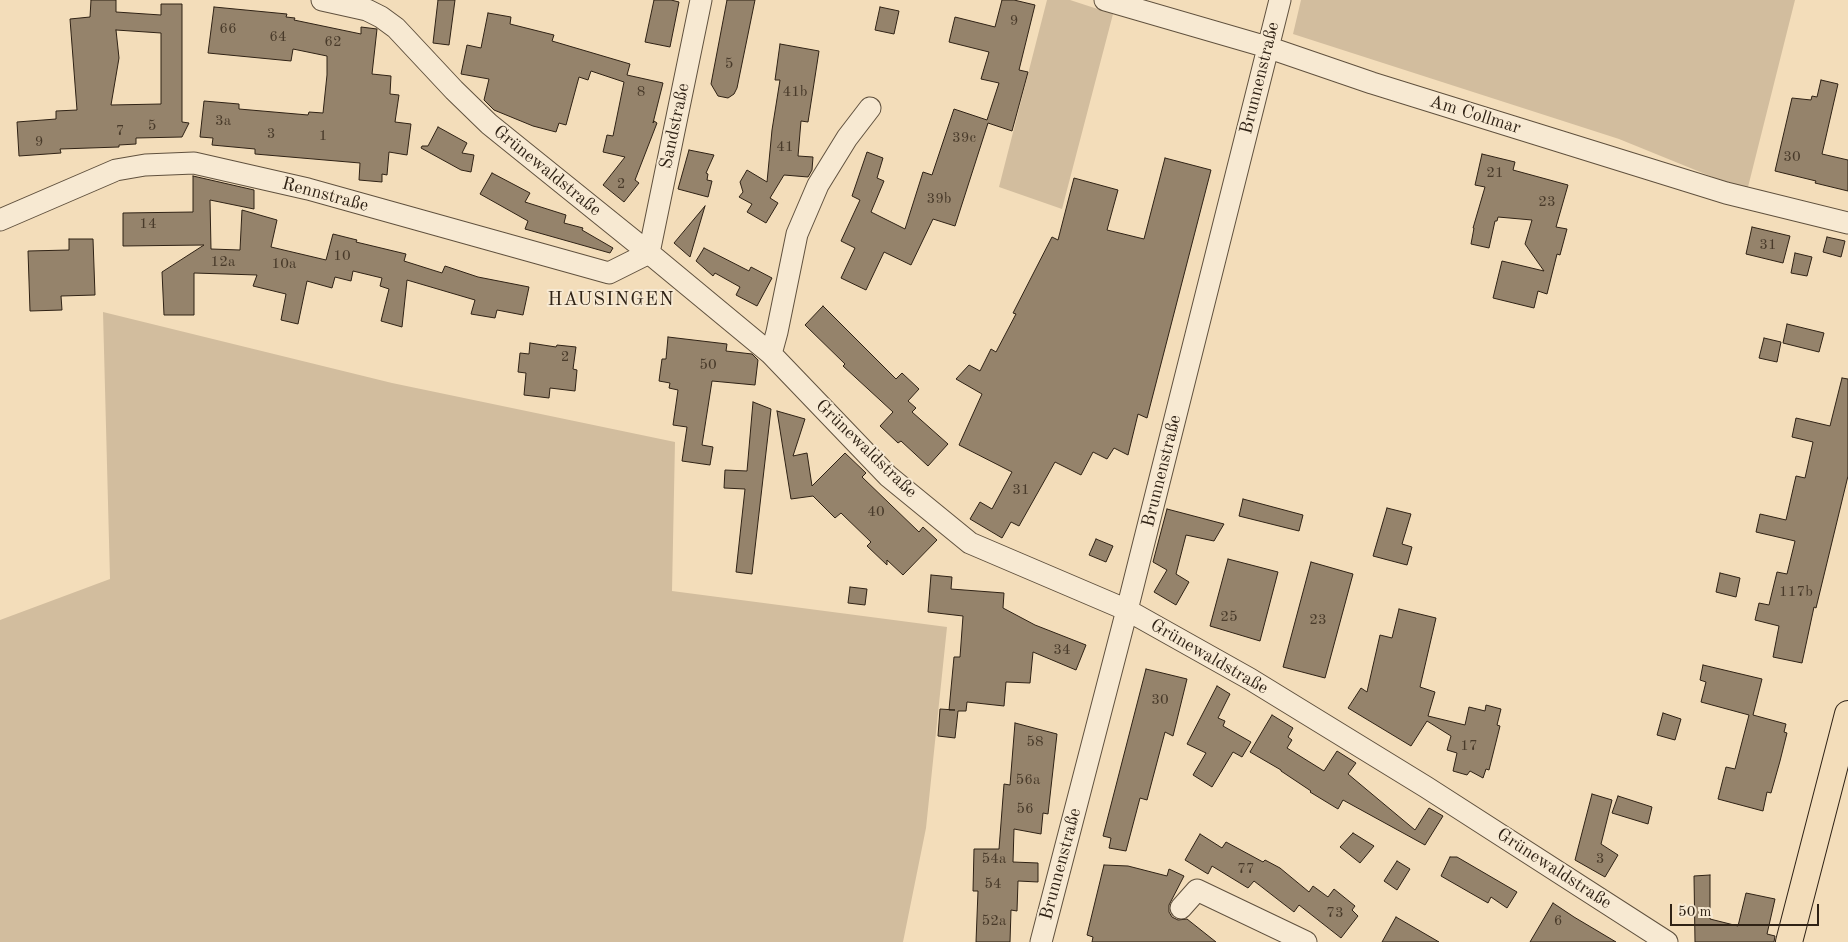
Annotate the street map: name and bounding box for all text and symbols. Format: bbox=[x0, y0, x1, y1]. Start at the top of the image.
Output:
house number: 9 bbox=[1010, 12, 1018, 30]
house number: 66 bbox=[219, 20, 237, 38]
street label: Brunnenstraße bbox=[1236, 20, 1284, 136]
house number: 64 bbox=[269, 28, 287, 46]
house number: 62 bbox=[324, 33, 342, 51]
house number: 5 bbox=[725, 55, 733, 73]
street label: Sandstraße bbox=[655, 81, 695, 171]
house number: 8 bbox=[637, 83, 645, 101]
house number: 41b bbox=[782, 83, 808, 101]
street label: Am Collmar bbox=[1427, 91, 1523, 139]
house number: 3a bbox=[215, 112, 231, 130]
house number: 5 bbox=[148, 117, 156, 135]
street label: Grünewaldstraße bbox=[489, 121, 605, 221]
house number: 7 bbox=[116, 122, 124, 140]
house number: 3 bbox=[267, 125, 275, 143]
house number: 1 bbox=[319, 127, 327, 145]
house number: 39c bbox=[952, 129, 976, 147]
house number: 9 bbox=[35, 133, 43, 151]
house number: 41 bbox=[776, 138, 794, 156]
house number: 30 bbox=[1783, 148, 1801, 166]
house number: 21 bbox=[1486, 164, 1504, 182]
street label: Rennstraße bbox=[279, 173, 371, 217]
house number: 2 bbox=[617, 175, 625, 193]
house number: 39b bbox=[926, 190, 952, 208]
house number: 23 bbox=[1538, 193, 1556, 211]
house number: 14 bbox=[139, 215, 157, 233]
house number: 31 bbox=[1759, 236, 1777, 254]
house number: 10 bbox=[333, 247, 351, 265]
house number: 12a bbox=[211, 253, 235, 271]
house number: 10a bbox=[272, 255, 296, 273]
district label: HAUSINGEN bbox=[546, 289, 676, 311]
house number: 2 bbox=[561, 348, 569, 366]
house number: 50 bbox=[699, 356, 717, 374]
street label: Grünewaldstraße bbox=[811, 395, 921, 503]
street label: Brunnenstraße bbox=[1138, 413, 1186, 529]
house number: 31 bbox=[1012, 481, 1030, 499]
house number: 40 bbox=[867, 503, 885, 521]
house number: 117b bbox=[1779, 583, 1813, 601]
house number: 25 bbox=[1220, 608, 1238, 626]
house number: 23 bbox=[1309, 611, 1327, 629]
street label: Grünewaldstraße bbox=[1146, 614, 1272, 700]
house number: 34 bbox=[1053, 641, 1071, 659]
house number: 30 bbox=[1151, 691, 1169, 709]
house number: 58 bbox=[1026, 733, 1044, 751]
house number: 17 bbox=[1460, 737, 1478, 755]
house number: 56a bbox=[1016, 771, 1040, 789]
house number: 56 bbox=[1016, 800, 1034, 818]
street label: Brunnenstraße bbox=[1036, 806, 1086, 922]
street label: Grünewaldstraße bbox=[1493, 824, 1615, 914]
house number: 54a bbox=[982, 850, 1006, 868]
house number: 3 bbox=[1596, 850, 1604, 868]
house number: 77 bbox=[1237, 860, 1255, 878]
house number: 54 bbox=[984, 875, 1002, 893]
scale bar bbox=[1673, 894, 1822, 926]
house number: 73 bbox=[1326, 904, 1344, 922]
text: 50 m bbox=[1678, 905, 1712, 920]
house number: 52a bbox=[982, 912, 1006, 930]
house number: 6 bbox=[1554, 912, 1562, 930]

